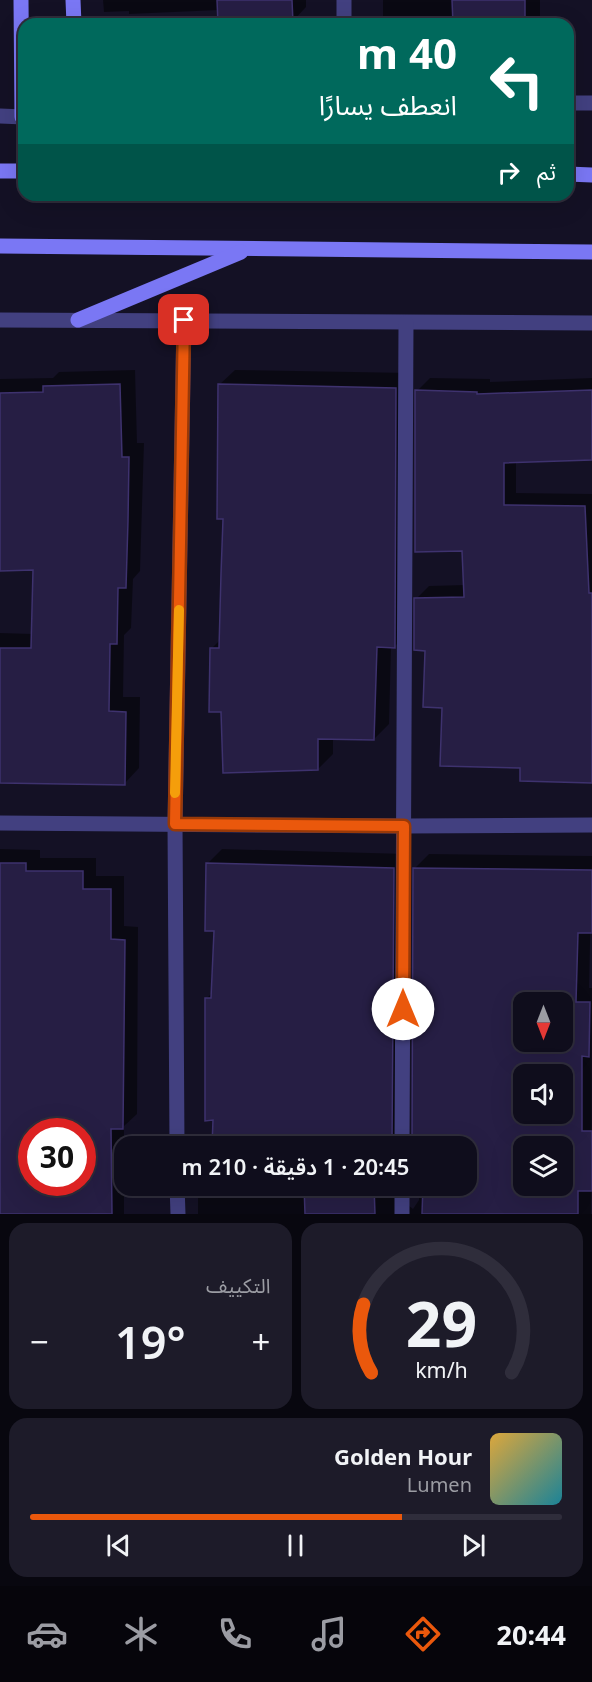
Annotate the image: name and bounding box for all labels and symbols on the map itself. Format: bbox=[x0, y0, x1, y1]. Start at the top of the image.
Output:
pin bbox=[158, 294, 209, 345]
position arrow bbox=[371, 977, 435, 1041]
north arrow bbox=[513, 992, 573, 1052]
speed limit sign: 30 bbox=[18, 1118, 96, 1196]

